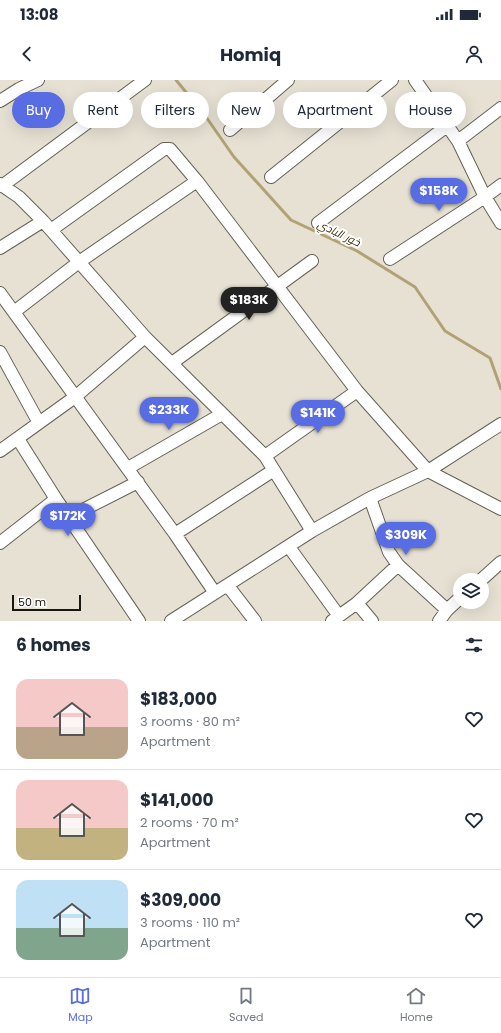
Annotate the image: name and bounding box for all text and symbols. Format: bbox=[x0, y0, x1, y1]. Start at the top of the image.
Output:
text: 13:08 bbox=[20, 4, 58, 25]
text: Homiq bbox=[220, 42, 281, 67]
icon: back bbox=[16, 43, 38, 65]
icon: person bbox=[463, 43, 485, 65]
chip: Buy bbox=[12, 92, 65, 128]
chip: Rent bbox=[73, 92, 133, 128]
chip: Filters bbox=[141, 92, 209, 128]
chip: New bbox=[217, 92, 275, 128]
chip: Apartment bbox=[283, 92, 387, 128]
chip: House bbox=[395, 92, 466, 128]
pin: $158K bbox=[411, 178, 467, 212]
text: $158K bbox=[419, 181, 459, 200]
water label: خور البادي bbox=[314, 216, 364, 252]
pin: $183K bbox=[221, 287, 277, 321]
text: $183K bbox=[230, 290, 268, 309]
pin: $233K bbox=[141, 397, 197, 431]
text: $233K bbox=[149, 400, 189, 419]
pin: $141K bbox=[290, 400, 346, 434]
text: $141K bbox=[300, 403, 336, 422]
pin: $172K bbox=[40, 503, 96, 537]
text: $172K bbox=[50, 506, 86, 525]
pin: $309K bbox=[378, 522, 434, 556]
text: $309K bbox=[385, 525, 427, 544]
map controls bbox=[453, 573, 489, 609]
button: layers bbox=[453, 573, 489, 609]
scale bar bbox=[12, 593, 81, 612]
text: 50 m bbox=[18, 594, 46, 610]
text: 6 homes bbox=[16, 633, 91, 657]
icon: filters bbox=[463, 634, 485, 656]
text: $183,000 bbox=[140, 687, 217, 711]
icon: home bbox=[48, 695, 96, 743]
icon: heart bbox=[463, 708, 485, 730]
text: 3 rooms · 80 m² bbox=[140, 712, 240, 731]
text: Apartment bbox=[140, 732, 210, 751]
text: $141,000 bbox=[140, 788, 214, 812]
icon: home bbox=[48, 796, 96, 844]
icon: heart bbox=[463, 809, 485, 831]
text: 2 rooms · 70 m² bbox=[140, 813, 239, 832]
text: Apartment bbox=[140, 833, 210, 852]
text: $309,000 bbox=[140, 888, 221, 912]
icon: home bbox=[48, 896, 96, 944]
icon: heart bbox=[463, 909, 485, 931]
text: 3 rooms · 110 m² bbox=[140, 913, 240, 932]
text: Apartment bbox=[140, 933, 210, 952]
tab: Map bbox=[68, 985, 93, 1026]
tab: Saved bbox=[229, 985, 263, 1026]
tab: Home bbox=[400, 985, 433, 1026]

